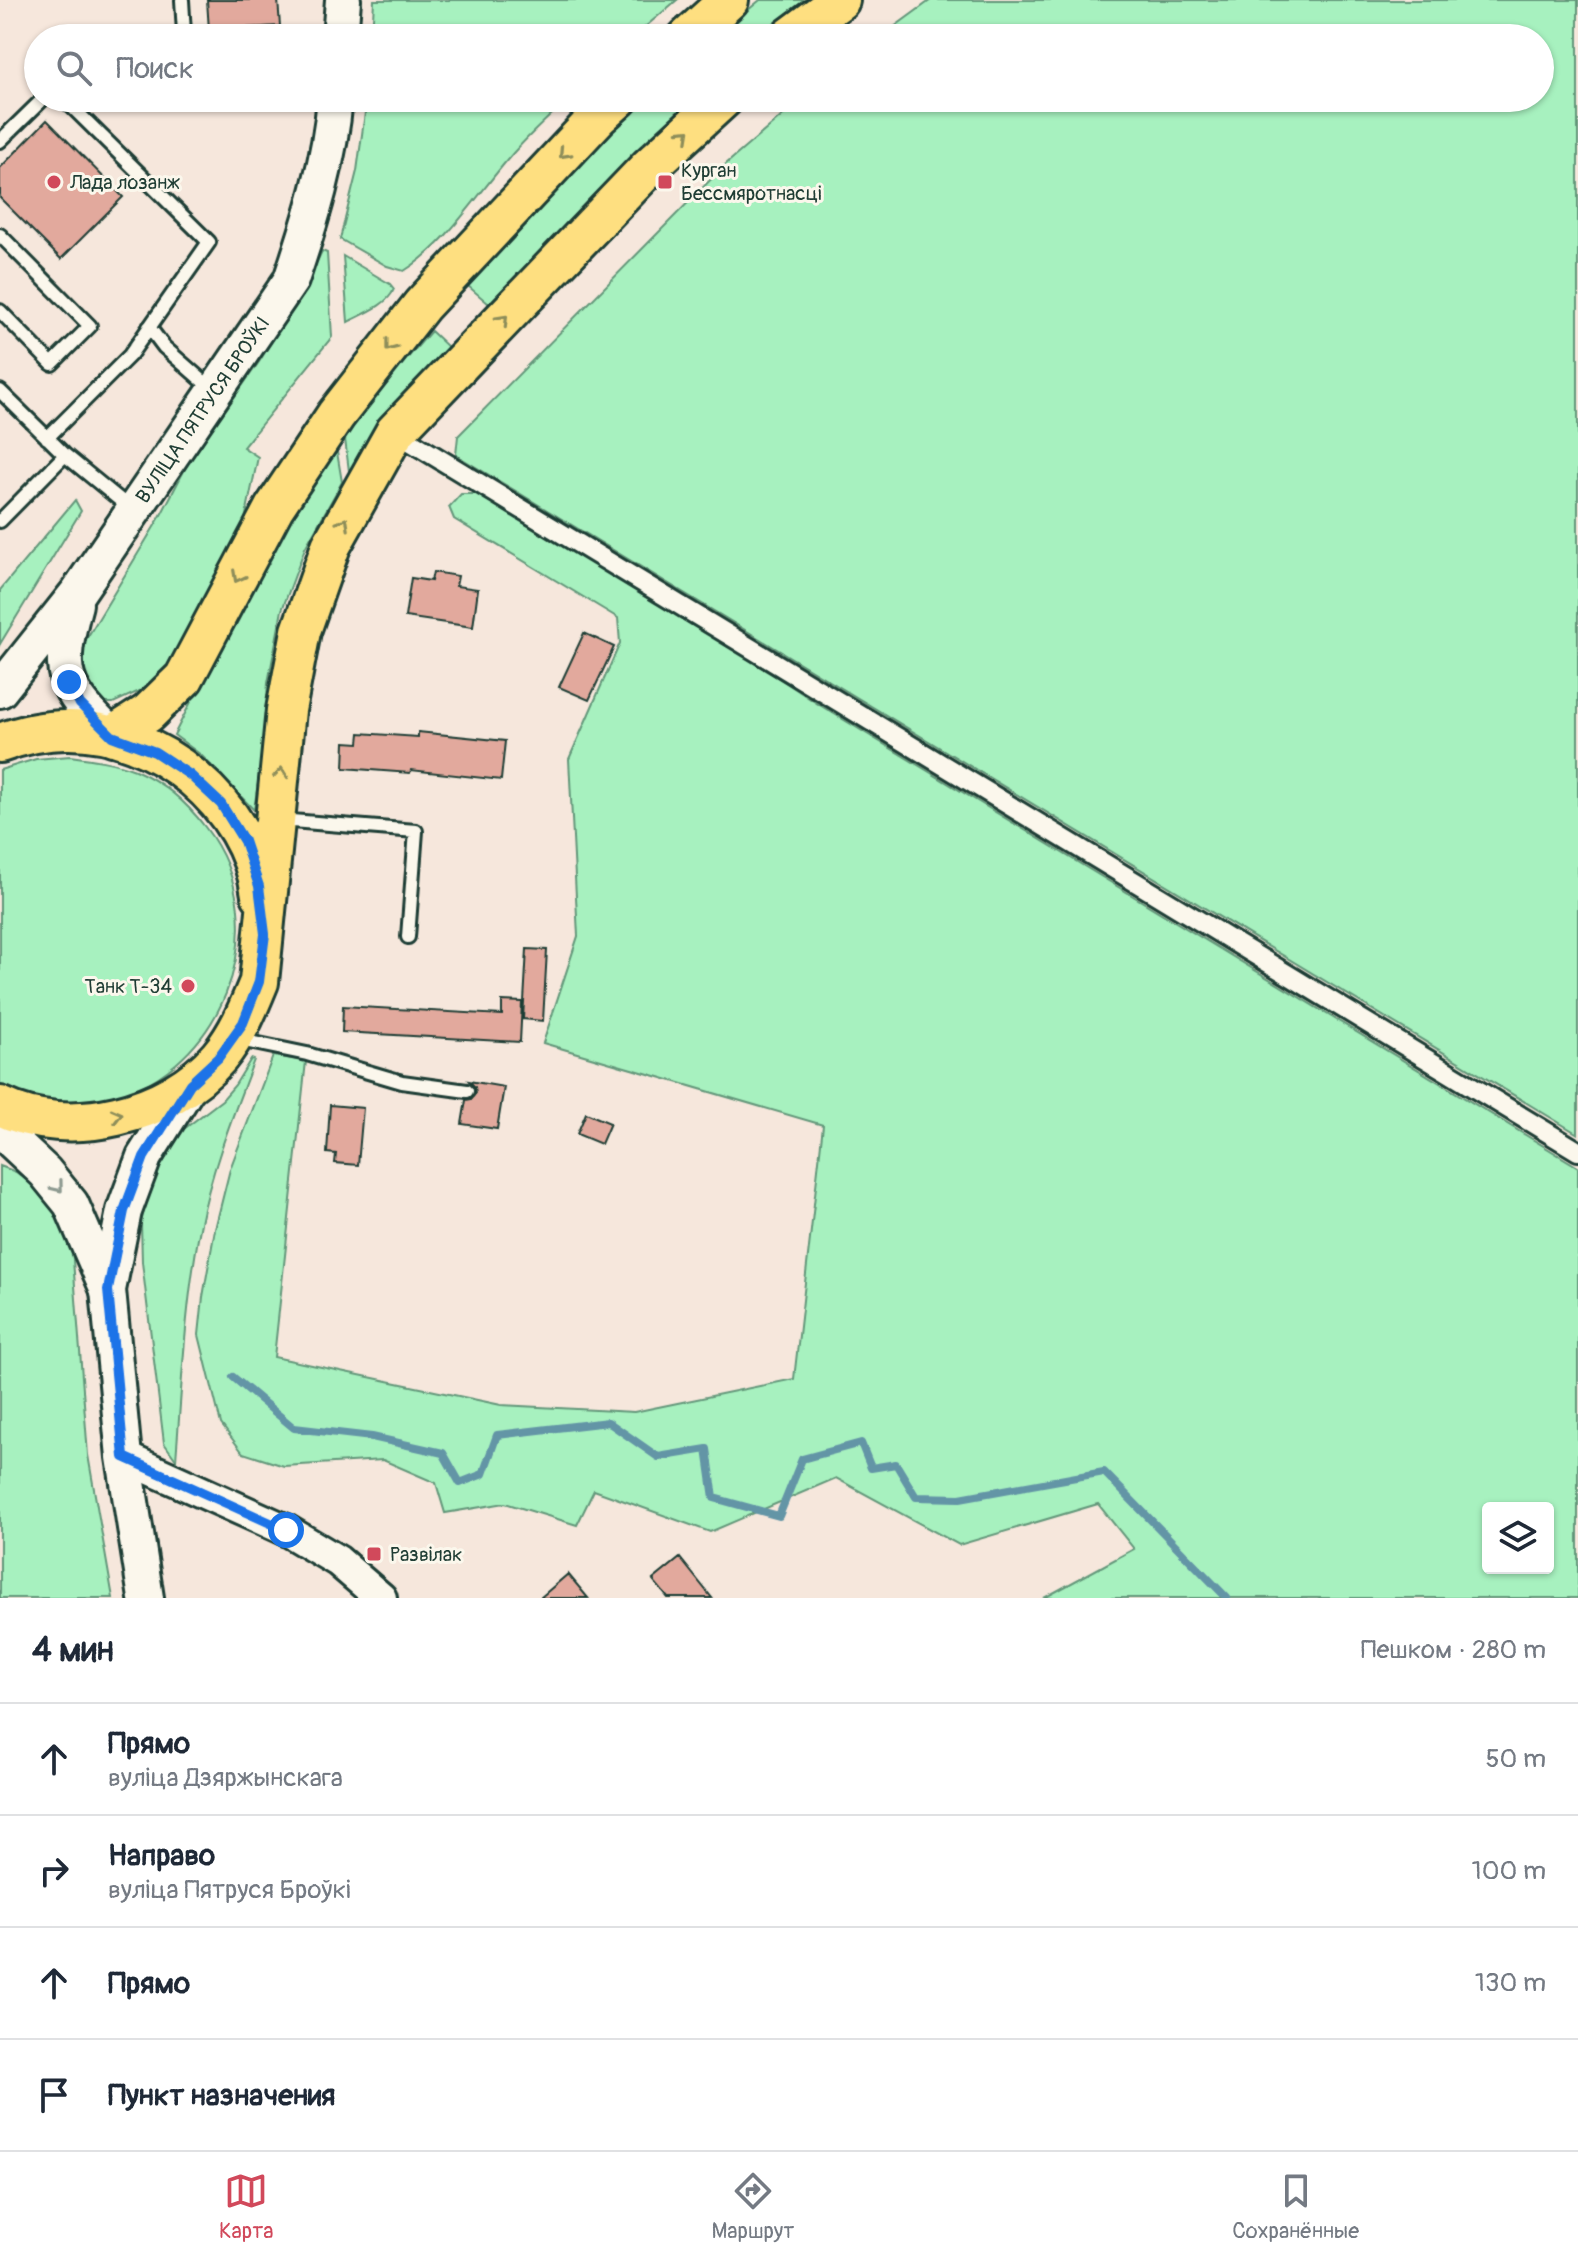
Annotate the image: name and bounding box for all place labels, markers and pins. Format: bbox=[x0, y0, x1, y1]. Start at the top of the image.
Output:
place label: Курган Бессмяротнасці bbox=[681, 158, 822, 206]
place label: Лада лозанж bbox=[69, 170, 180, 195]
marker: Лада лозанж bbox=[45, 173, 63, 191]
marker: Курган Бессмяротнасці bbox=[656, 173, 674, 191]
place label: Танк Т-34 bbox=[85, 974, 172, 999]
marker: Танк Т-34 bbox=[179, 977, 197, 995]
place label: Развілак bbox=[390, 1542, 462, 1567]
marker: Развілак bbox=[365, 1545, 383, 1563]

